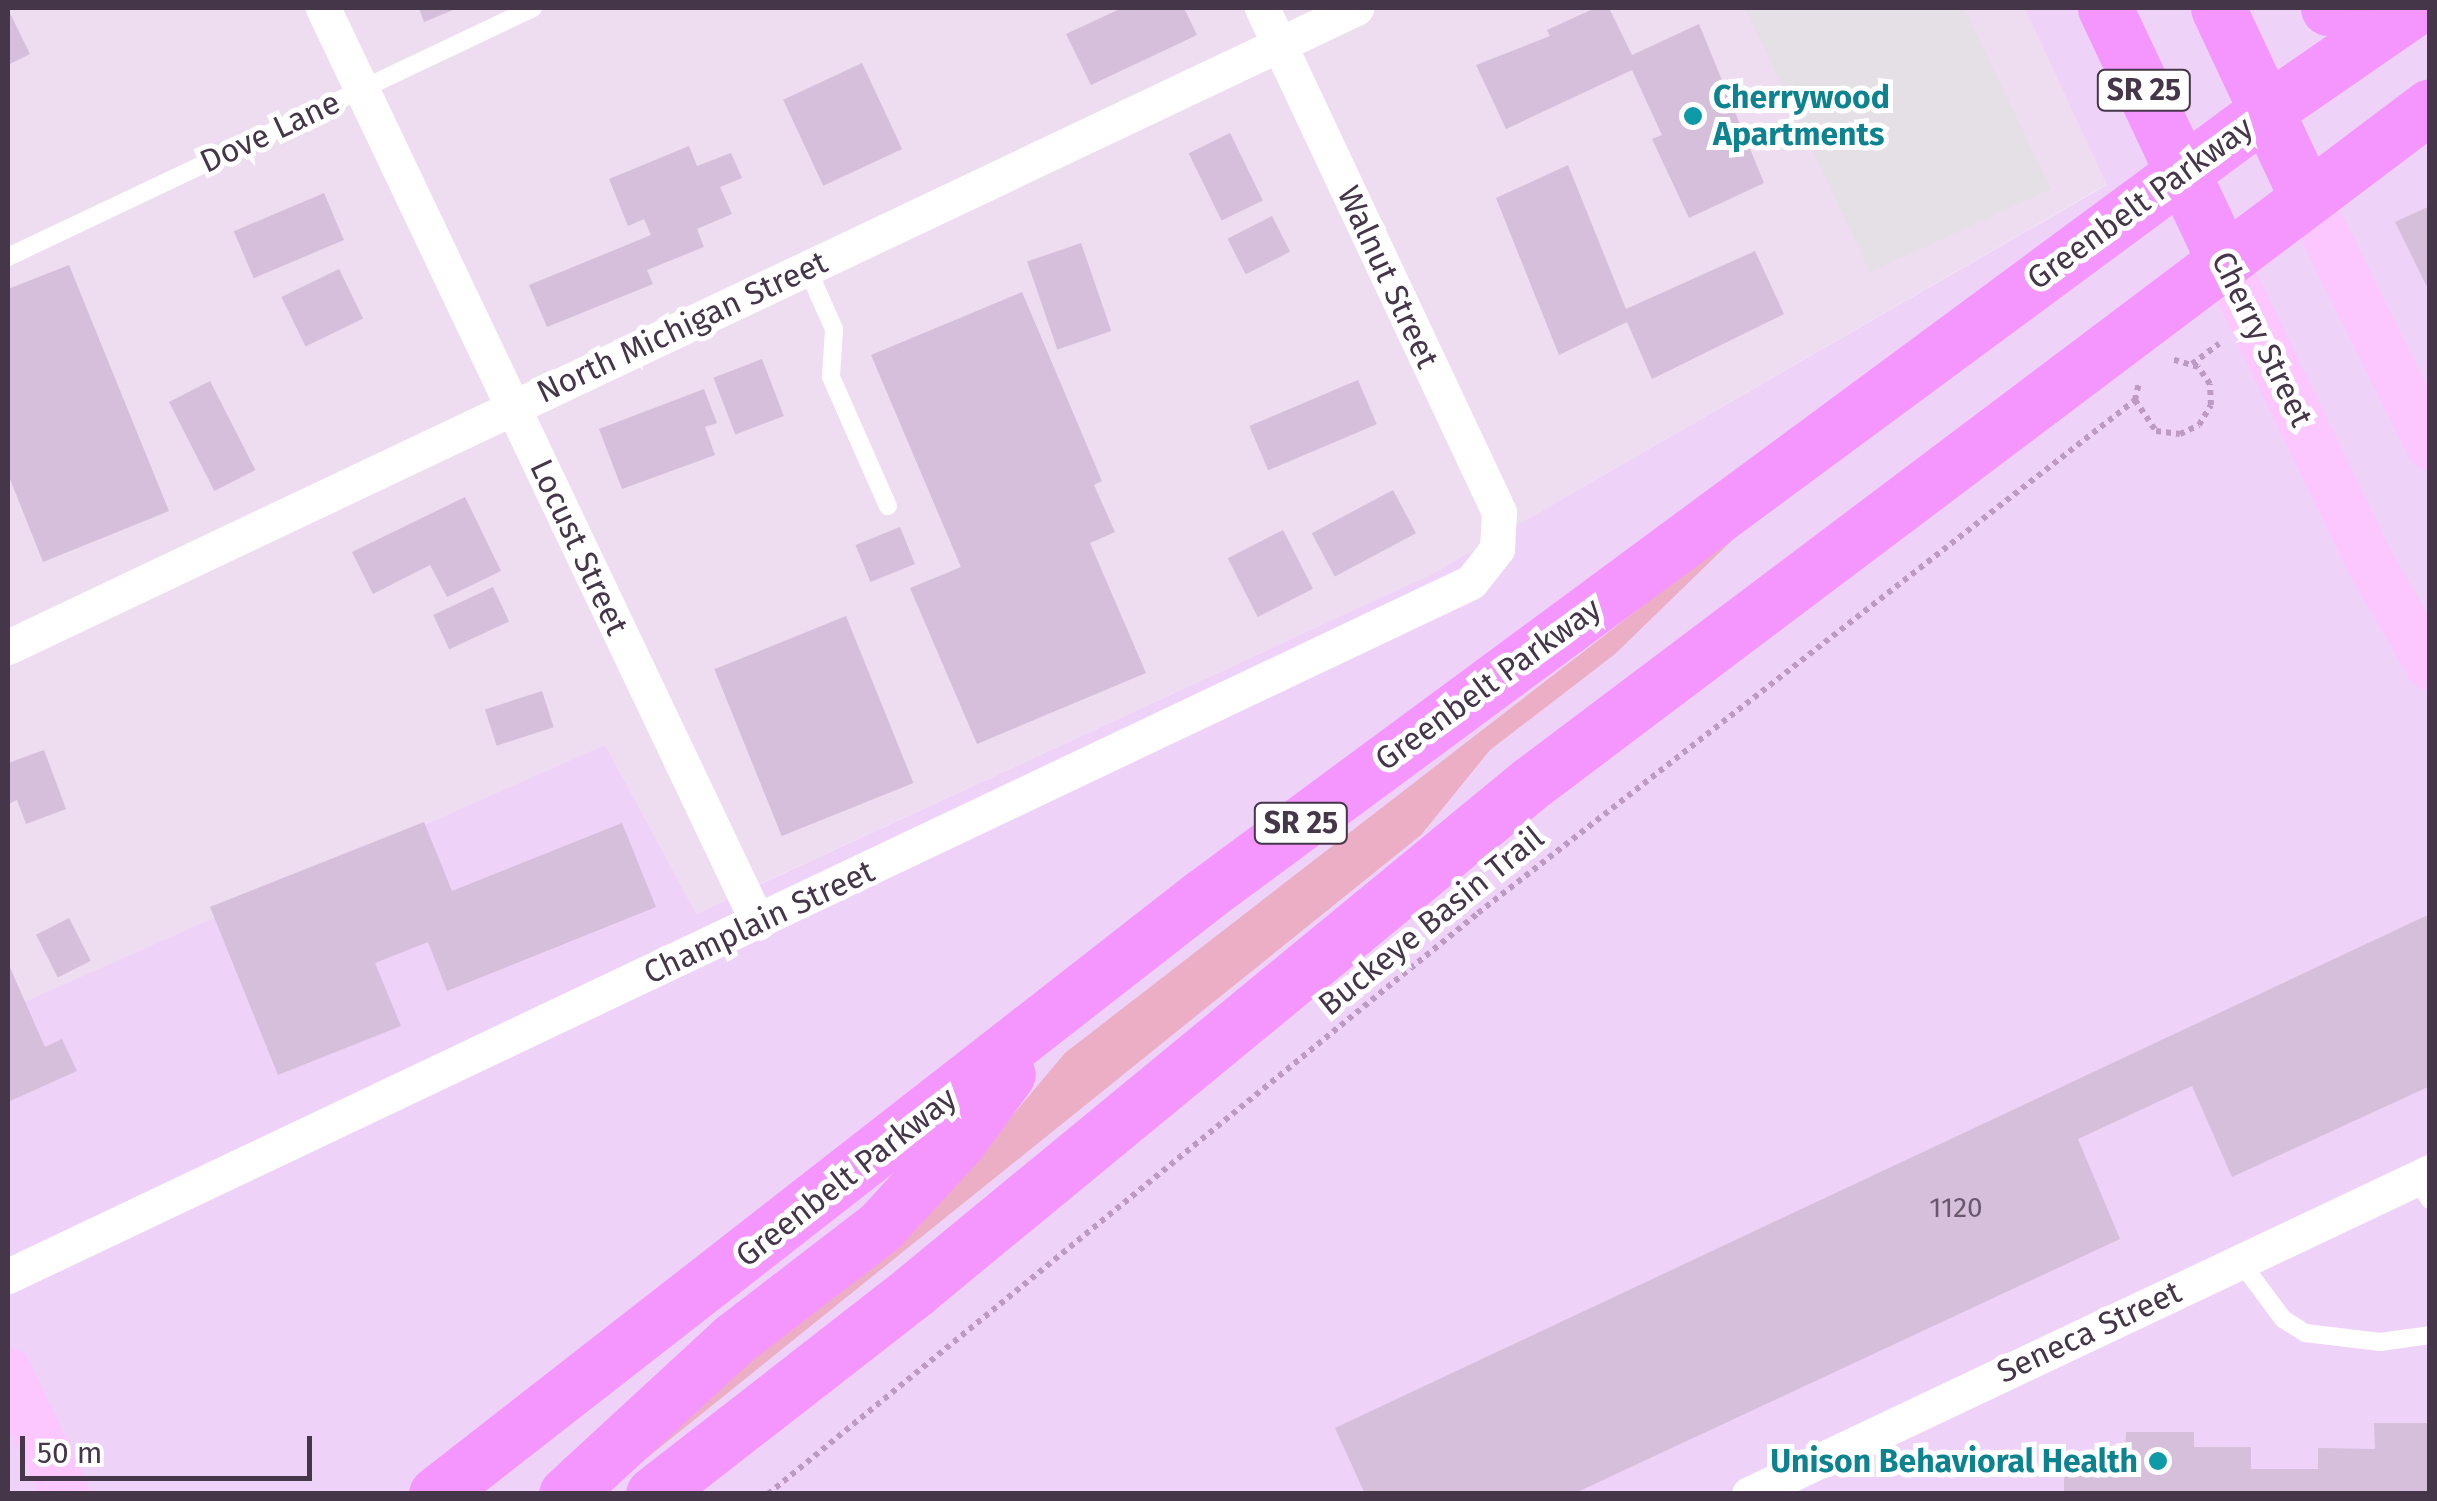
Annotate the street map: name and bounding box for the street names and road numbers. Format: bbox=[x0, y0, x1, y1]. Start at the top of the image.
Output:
road number: SR 25 bbox=[2096, 65, 2192, 115]
street label: Dove Lane bbox=[194, 83, 346, 181]
street label: Greenbelt Parkway bbox=[2020, 108, 2260, 298]
street label: Walnut Street bbox=[1329, 180, 1447, 374]
street label: North Michigan Street bbox=[531, 243, 833, 411]
street label: Cherry Street bbox=[2203, 245, 2321, 433]
street label: Locust Street bbox=[522, 453, 636, 641]
street label: Greenbelt Parkway bbox=[1368, 589, 1608, 779]
road number: SR 25 bbox=[1254, 798, 1348, 848]
street label: Buckeye Basin Trail bbox=[1311, 818, 1551, 1024]
street label: Champlain Street bbox=[638, 852, 880, 992]
street label: Greenbelt Parkway bbox=[728, 1079, 964, 1275]
street label: Seneca Street bbox=[1991, 1273, 2187, 1391]

